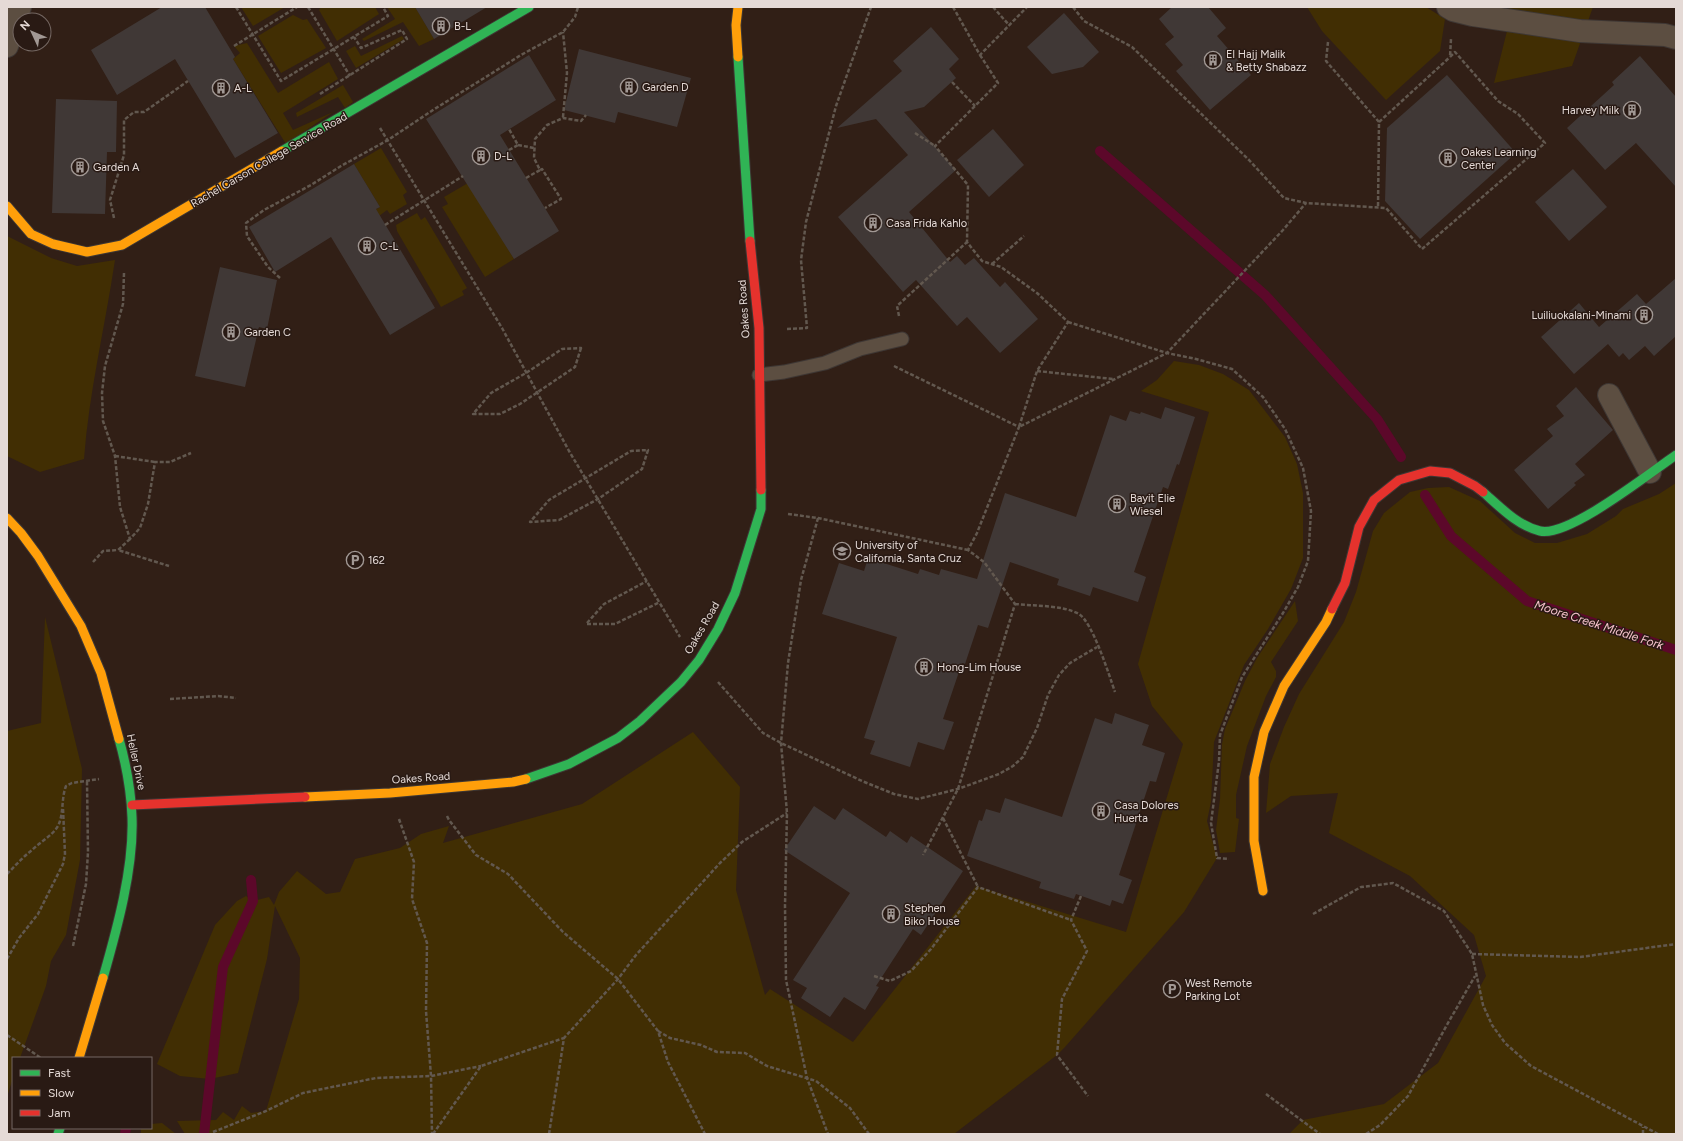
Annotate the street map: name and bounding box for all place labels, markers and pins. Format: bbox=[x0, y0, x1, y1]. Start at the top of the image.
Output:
building icon: B-L bbox=[431, 16, 451, 36]
place label: B-L bbox=[454, 20, 471, 33]
place label: El Hajj Malik & Betty Shabazz bbox=[1226, 48, 1307, 74]
building icon: El Hajj Malik & Betty Shabazz bbox=[1203, 50, 1223, 70]
building icon: Garden D bbox=[619, 77, 639, 97]
building icon: A-L bbox=[211, 78, 231, 98]
place label: Garden D bbox=[642, 81, 689, 94]
place label: A-L bbox=[234, 82, 252, 95]
building icon: Harvey Milk bbox=[1622, 100, 1642, 120]
place label: Harvey Milk bbox=[1562, 104, 1620, 117]
building icon: D-L bbox=[471, 146, 491, 166]
place label: Oakes Learning Center bbox=[1461, 146, 1537, 172]
building icon: Oakes Learning Center bbox=[1438, 148, 1458, 168]
place label: D-L bbox=[494, 150, 512, 163]
building icon: Garden A bbox=[70, 157, 90, 177]
place label: Garden A bbox=[93, 161, 140, 174]
building icon: Casa Frida Kahlo bbox=[863, 213, 883, 233]
place label: Casa Frida Kahlo bbox=[886, 217, 967, 230]
building icon: C-L bbox=[357, 236, 377, 256]
place label: C-L bbox=[380, 240, 399, 253]
building icon: Luiliuokalani-Minami bbox=[1634, 305, 1654, 325]
place label: Luiliuokalani-Minami bbox=[1531, 309, 1631, 322]
building icon: Garden C bbox=[221, 322, 241, 342]
place label: Garden C bbox=[244, 326, 291, 339]
place label: Bayit Elie Wiesel bbox=[1130, 492, 1175, 518]
building icon: Bayit Elie Wiesel bbox=[1107, 494, 1127, 514]
place label: University of California, Santa Cruz bbox=[855, 539, 961, 565]
school or university icon: University of California, Santa Cruz bbox=[832, 541, 852, 561]
parking icon: 162 bbox=[345, 550, 365, 570]
place label: 162 bbox=[368, 554, 385, 567]
building icon: Hong-Lim House bbox=[914, 657, 934, 677]
place label: Hong-Lim House bbox=[937, 661, 1021, 674]
place label: Casa Dolores Huerta bbox=[1114, 799, 1179, 825]
building icon: Casa Dolores Huerta bbox=[1091, 801, 1111, 821]
place label: Stephen Biko House bbox=[904, 902, 960, 928]
building icon: Stephen Biko House bbox=[881, 904, 901, 924]
place label: West Remote Parking Lot bbox=[1185, 977, 1252, 1003]
parking icon: West Remote Parking Lot bbox=[1162, 979, 1182, 999]

